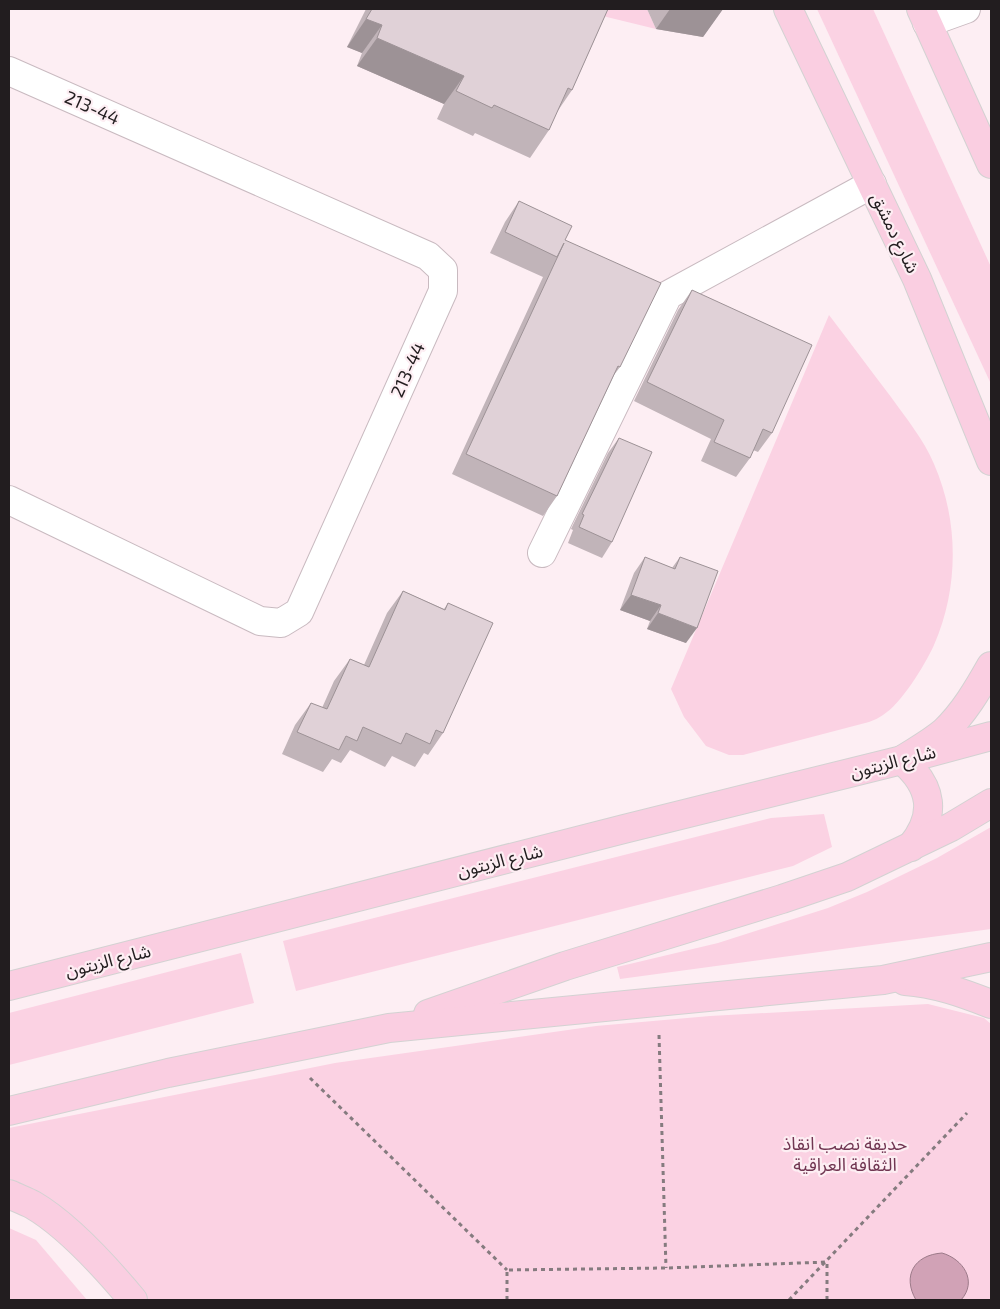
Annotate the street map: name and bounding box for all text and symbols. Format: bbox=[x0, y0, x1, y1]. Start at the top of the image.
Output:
street label: 213-44 bbox=[62, 85, 123, 129]
street label: شارع دمشق bbox=[863, 189, 925, 278]
street label: 213-44 bbox=[385, 339, 429, 400]
street label: شارع الزيتون bbox=[848, 740, 939, 786]
street label: شارع الزيتون bbox=[455, 839, 546, 885]
street label: شارع الزيتون bbox=[63, 939, 154, 985]
park label: حديقة نصب انقاذ الثقافة العراقية bbox=[783, 1132, 907, 1176]

